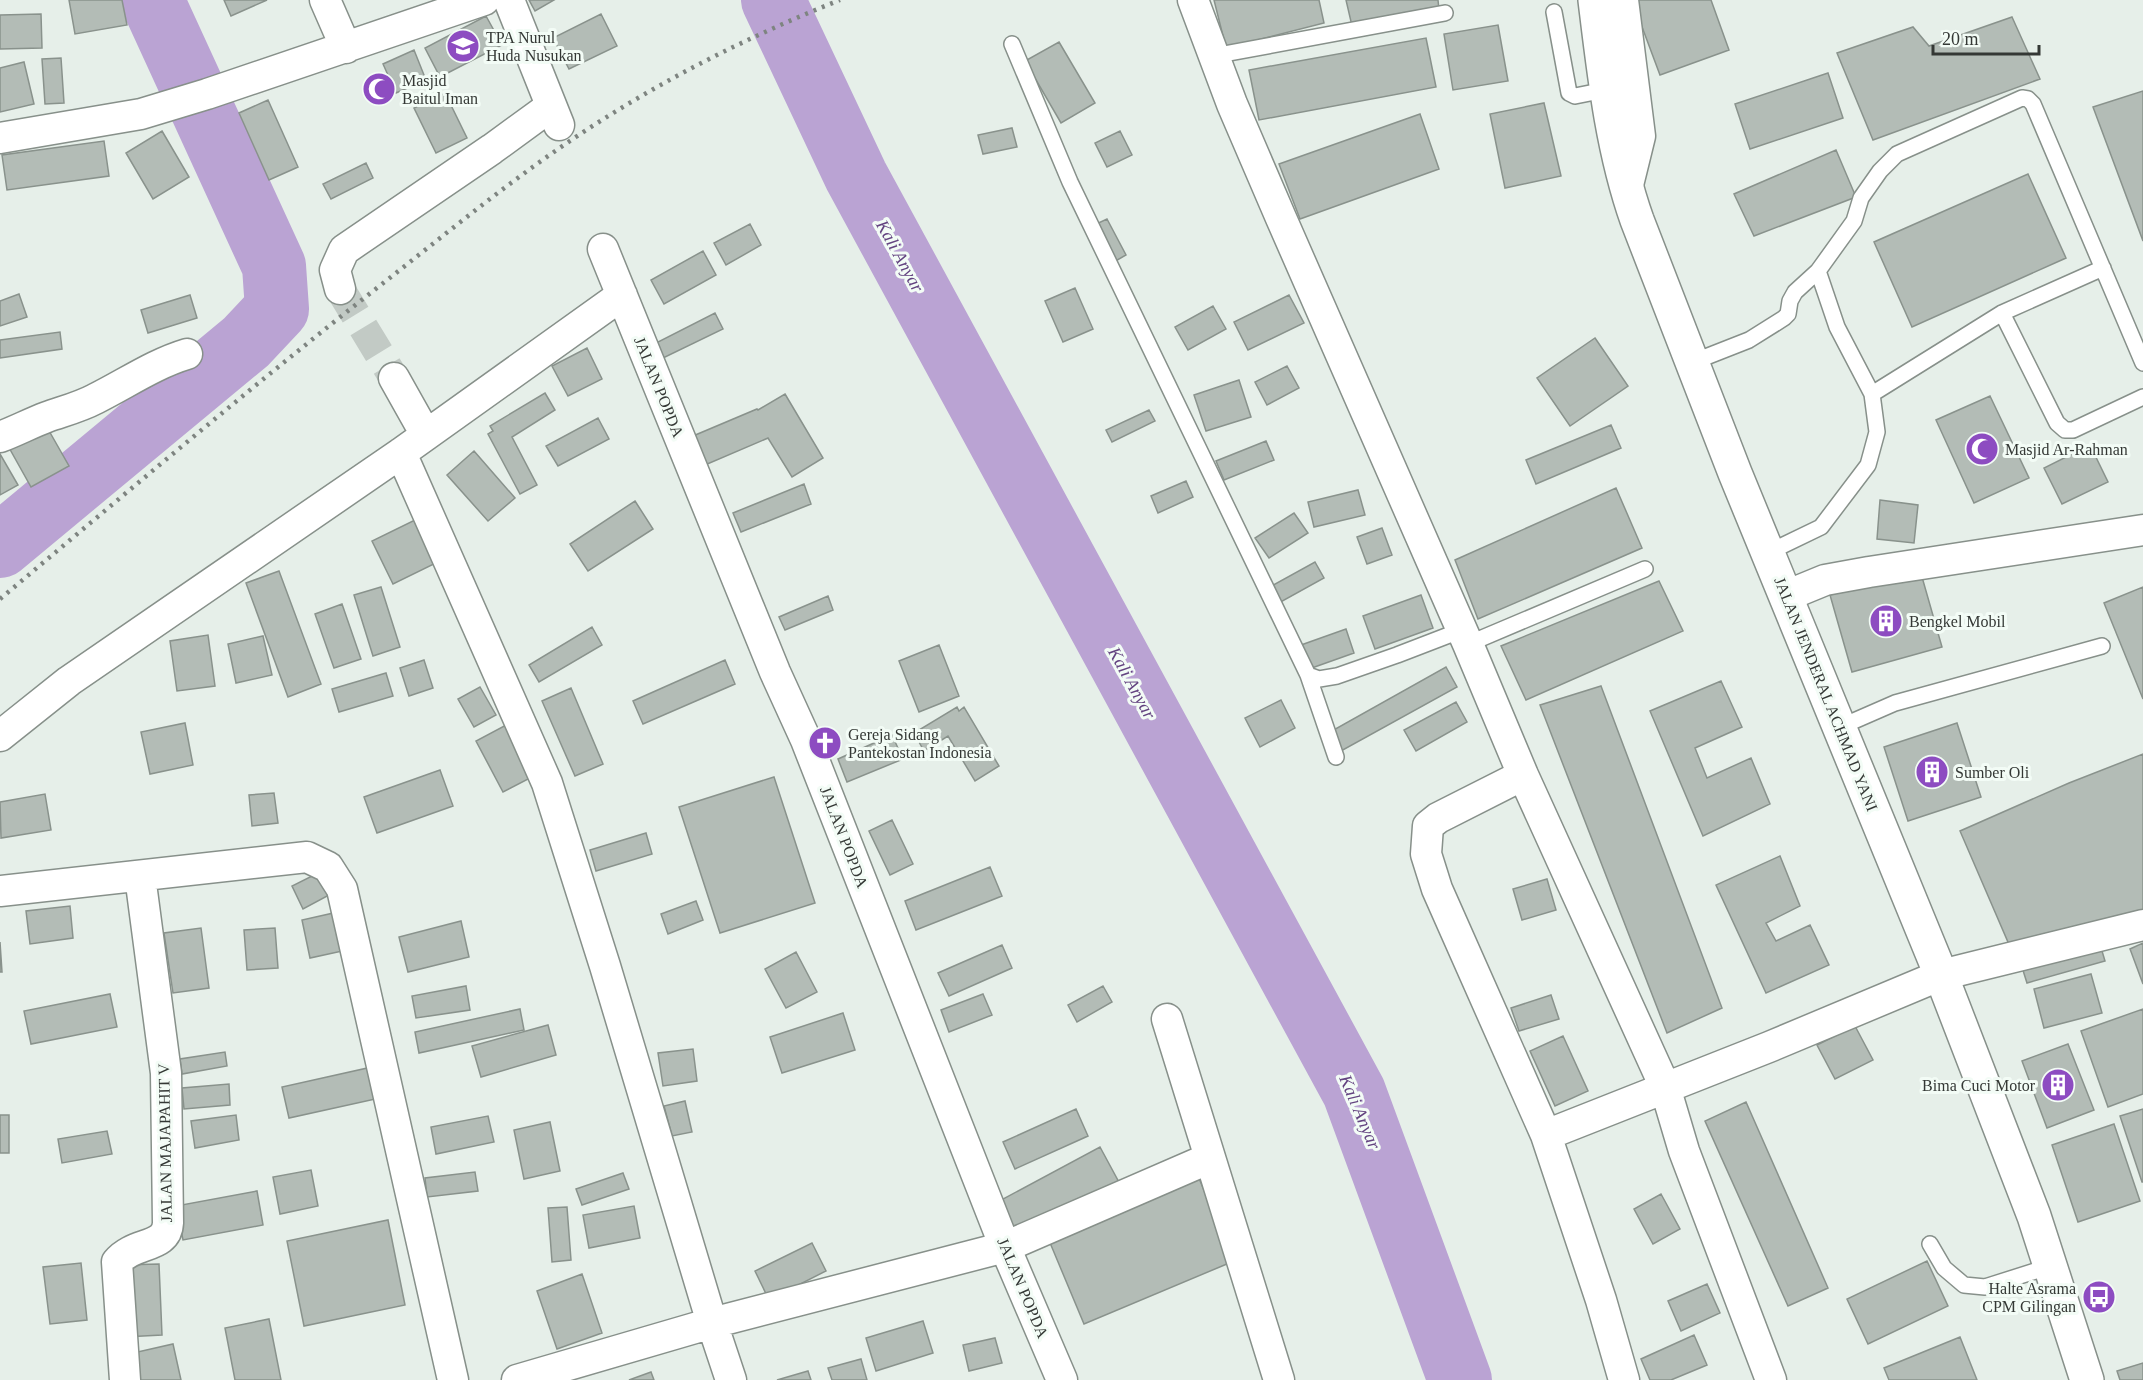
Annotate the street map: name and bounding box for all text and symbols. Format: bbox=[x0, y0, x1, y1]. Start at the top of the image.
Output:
scale bar bbox=[1933, 18, 2040, 56]
school or university icon: TPA Nurul Huda Nusukan bbox=[445, 28, 481, 64]
place label: TPA Nurul Huda Nusukan bbox=[486, 29, 582, 64]
text: 20 m bbox=[1942, 29, 1979, 49]
mosque icon: Masjid Baitul Iman bbox=[361, 71, 397, 107]
place label: Masjid Baitul Iman bbox=[402, 72, 478, 107]
water label: Kali Anyar bbox=[872, 216, 928, 296]
street label: JALAN POPDA bbox=[631, 334, 687, 440]
mosque icon: Masjid Ar-Rahman bbox=[1964, 431, 2000, 467]
place label: Masjid Ar-Rahman bbox=[2005, 441, 2128, 459]
street label: JALAN JENDERAL ACHMAD YANI bbox=[1771, 575, 1881, 813]
building icon: Bengkel Mobil bbox=[1868, 603, 1904, 639]
place label: Bengkel Mobil bbox=[1909, 613, 2006, 631]
water label: Kali Anyar bbox=[1104, 643, 1160, 723]
church icon: Gereja Sidang Pantekostan Indonesia bbox=[807, 725, 843, 761]
place label: Gereja Sidang Pantekostan Indonesia bbox=[848, 726, 992, 761]
building icon: Sumber Oli bbox=[1914, 754, 1950, 790]
place label: Sumber Oli bbox=[1955, 764, 2030, 781]
street label: JALAN POPDA bbox=[817, 784, 871, 890]
street label: JALAN MAJAPAHIT V bbox=[155, 1063, 175, 1223]
building icon: Bima Cuci Motor bbox=[2040, 1067, 2076, 1103]
water label: Kali Anyar bbox=[1335, 1071, 1385, 1153]
place label: Bima Cuci Motor bbox=[1922, 1077, 2036, 1094]
street label: JALAN POPDA bbox=[994, 1235, 1052, 1341]
bus stop icon: Halte Asrama CPM Gilingan bbox=[2081, 1279, 2117, 1315]
place label: Halte Asrama CPM Gilingan bbox=[1982, 1280, 2076, 1316]

